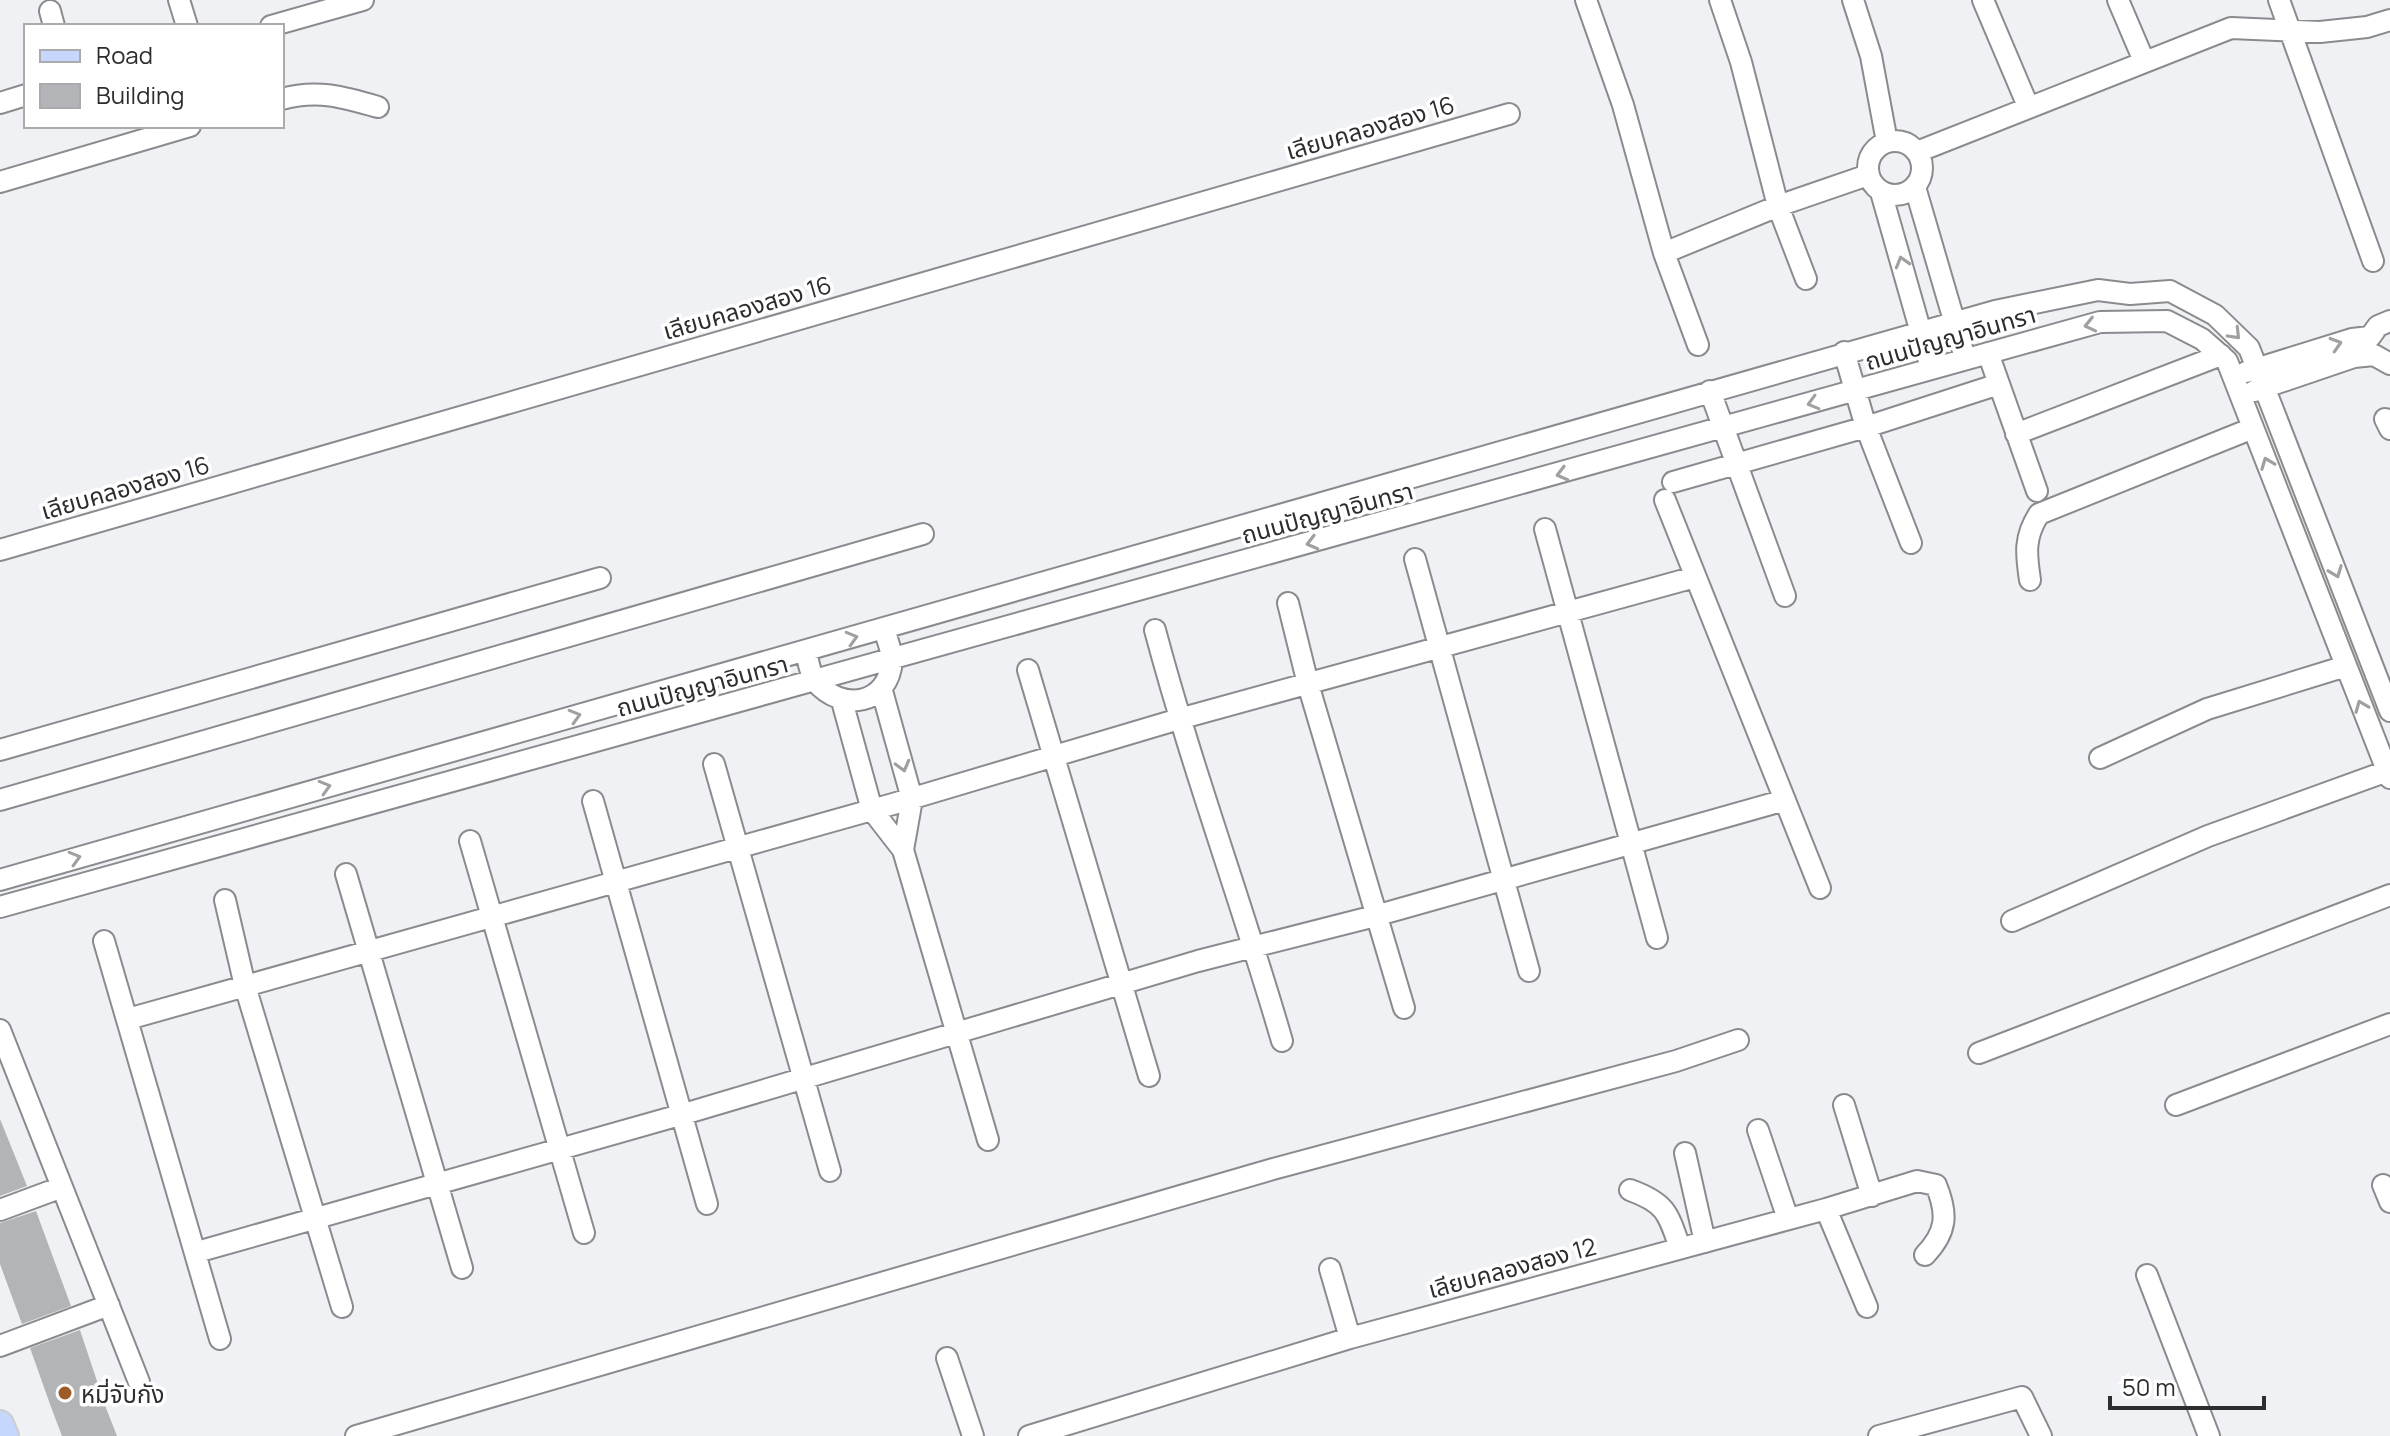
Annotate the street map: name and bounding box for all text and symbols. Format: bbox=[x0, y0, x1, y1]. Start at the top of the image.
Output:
legend bbox=[24, 24, 284, 128]
text: Road bbox=[96, 38, 153, 71]
text: Building bbox=[96, 78, 184, 111]
street label: เลียบคลองสอง 16 bbox=[1282, 87, 1458, 167]
one-way arrow bbox=[1894, 255, 1911, 269]
street label: เลียบคลองสอง 16 bbox=[659, 267, 835, 347]
street label: ถนนปัญญาอินทรา bbox=[1861, 297, 2039, 377]
one-way arrow bbox=[2083, 316, 2097, 333]
one-way arrow bbox=[2226, 325, 2240, 339]
one-way arrow bbox=[2329, 337, 2342, 353]
one-way arrow bbox=[1806, 394, 1820, 410]
street label: เลียบคลองสอง 16 bbox=[37, 447, 213, 527]
one-way arrow bbox=[2260, 457, 2277, 471]
one-way arrow bbox=[1556, 464, 1570, 481]
street label: ถนนปัญญาอินทรา bbox=[1238, 473, 1416, 551]
one-way arrow bbox=[1305, 533, 1319, 550]
one-way arrow bbox=[2326, 564, 2343, 578]
one-way arrow bbox=[845, 631, 859, 647]
street label: ถนนปัญญาอินทรา bbox=[613, 646, 791, 724]
one-way arrow bbox=[2354, 700, 2371, 714]
one-way arrow bbox=[568, 709, 582, 726]
one-way arrow bbox=[894, 759, 910, 773]
one-way arrow bbox=[318, 780, 332, 797]
one-way arrow bbox=[67, 851, 81, 867]
street label: เลียบคลองสอง 12 bbox=[1424, 1229, 1600, 1305]
scale bar bbox=[2110, 1360, 2264, 1410]
text: 50 m bbox=[2122, 1370, 2176, 1403]
place label: หมี่จับกัง bbox=[81, 1377, 164, 1410]
marker: หมี่จับกัง bbox=[56, 1384, 74, 1402]

